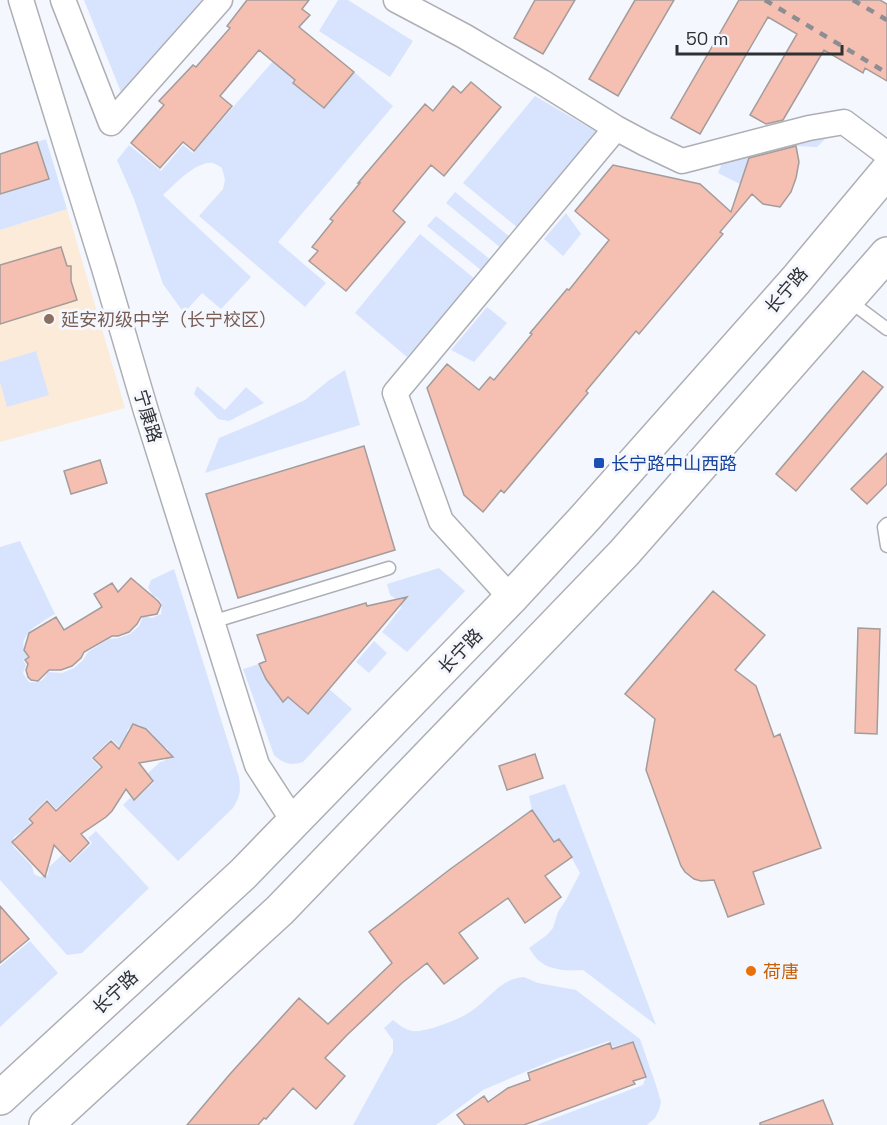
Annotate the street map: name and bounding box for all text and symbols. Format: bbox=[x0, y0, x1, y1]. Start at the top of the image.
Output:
scale bar bbox=[677, 18, 842, 56]
text: 50 m bbox=[686, 27, 728, 50]
street label: 长宁路 bbox=[760, 262, 812, 318]
place label: 延安初级中学（长宁校区） bbox=[61, 308, 277, 331]
marker: 延安初级中学（长宁校区） bbox=[42, 312, 56, 326]
street label: 宁康路 bbox=[129, 387, 167, 445]
place label: 长宁路中山西路 bbox=[611, 452, 737, 475]
marker: 长宁路中山西路 bbox=[592, 456, 606, 470]
street label: 长宁路 bbox=[433, 624, 487, 678]
place label: 荷唐 bbox=[763, 960, 799, 983]
marker: 荷唐 bbox=[744, 964, 758, 978]
street label: 长宁路 bbox=[87, 965, 143, 1019]

